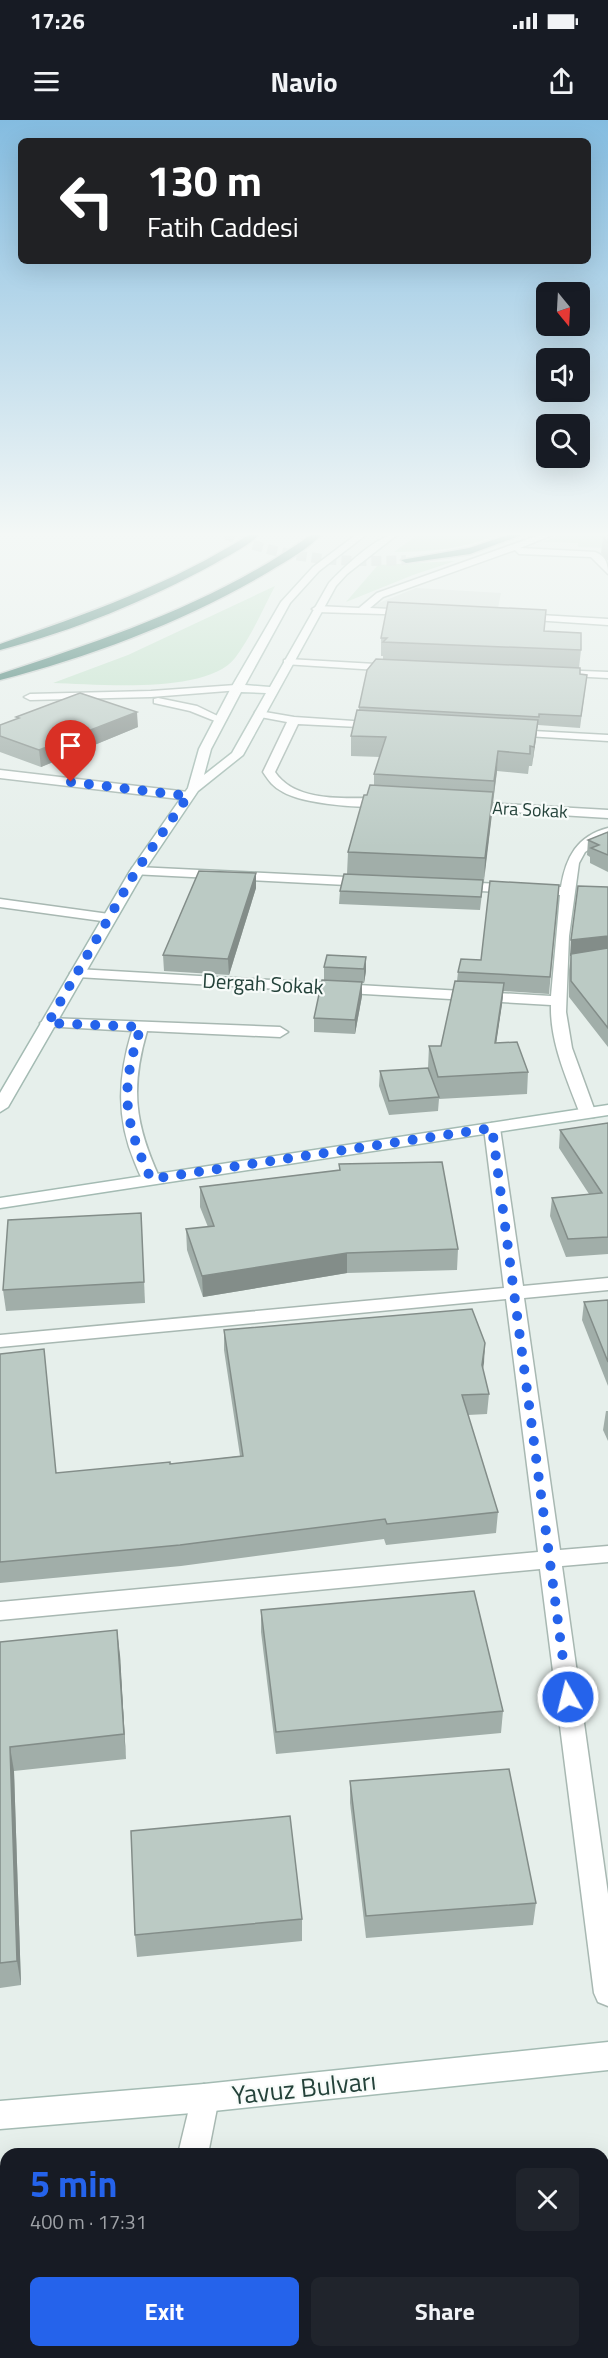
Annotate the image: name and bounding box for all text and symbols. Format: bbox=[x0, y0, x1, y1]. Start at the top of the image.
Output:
text: 17:26 bbox=[30, 4, 85, 38]
text: Navio bbox=[270, 61, 338, 102]
icon: menu bbox=[30, 65, 63, 98]
icon: share bbox=[545, 65, 578, 98]
text: 130 m bbox=[147, 148, 262, 212]
icon: left bbox=[48, 162, 126, 240]
text: Fatih Caddesi bbox=[147, 206, 299, 247]
north arrow bbox=[536, 282, 590, 336]
map controls bbox=[536, 282, 590, 468]
button: sound bbox=[536, 348, 590, 402]
button: search bbox=[536, 414, 590, 468]
pin bbox=[45, 720, 96, 782]
icon: arrive bbox=[54, 729, 87, 762]
street label: Ara Sokak bbox=[492, 794, 569, 825]
street label: Dergah Sokak bbox=[202, 964, 325, 1002]
position arrow bbox=[536, 1665, 600, 1729]
street label: Yavuz Bulvarı bbox=[230, 2061, 378, 2114]
text: 5 min bbox=[30, 2156, 117, 2211]
button: close bbox=[516, 2168, 579, 2231]
text: 400 m · 17:31 bbox=[30, 2206, 147, 2237]
button: Exit bbox=[30, 2277, 299, 2346]
button: Share bbox=[311, 2277, 579, 2346]

